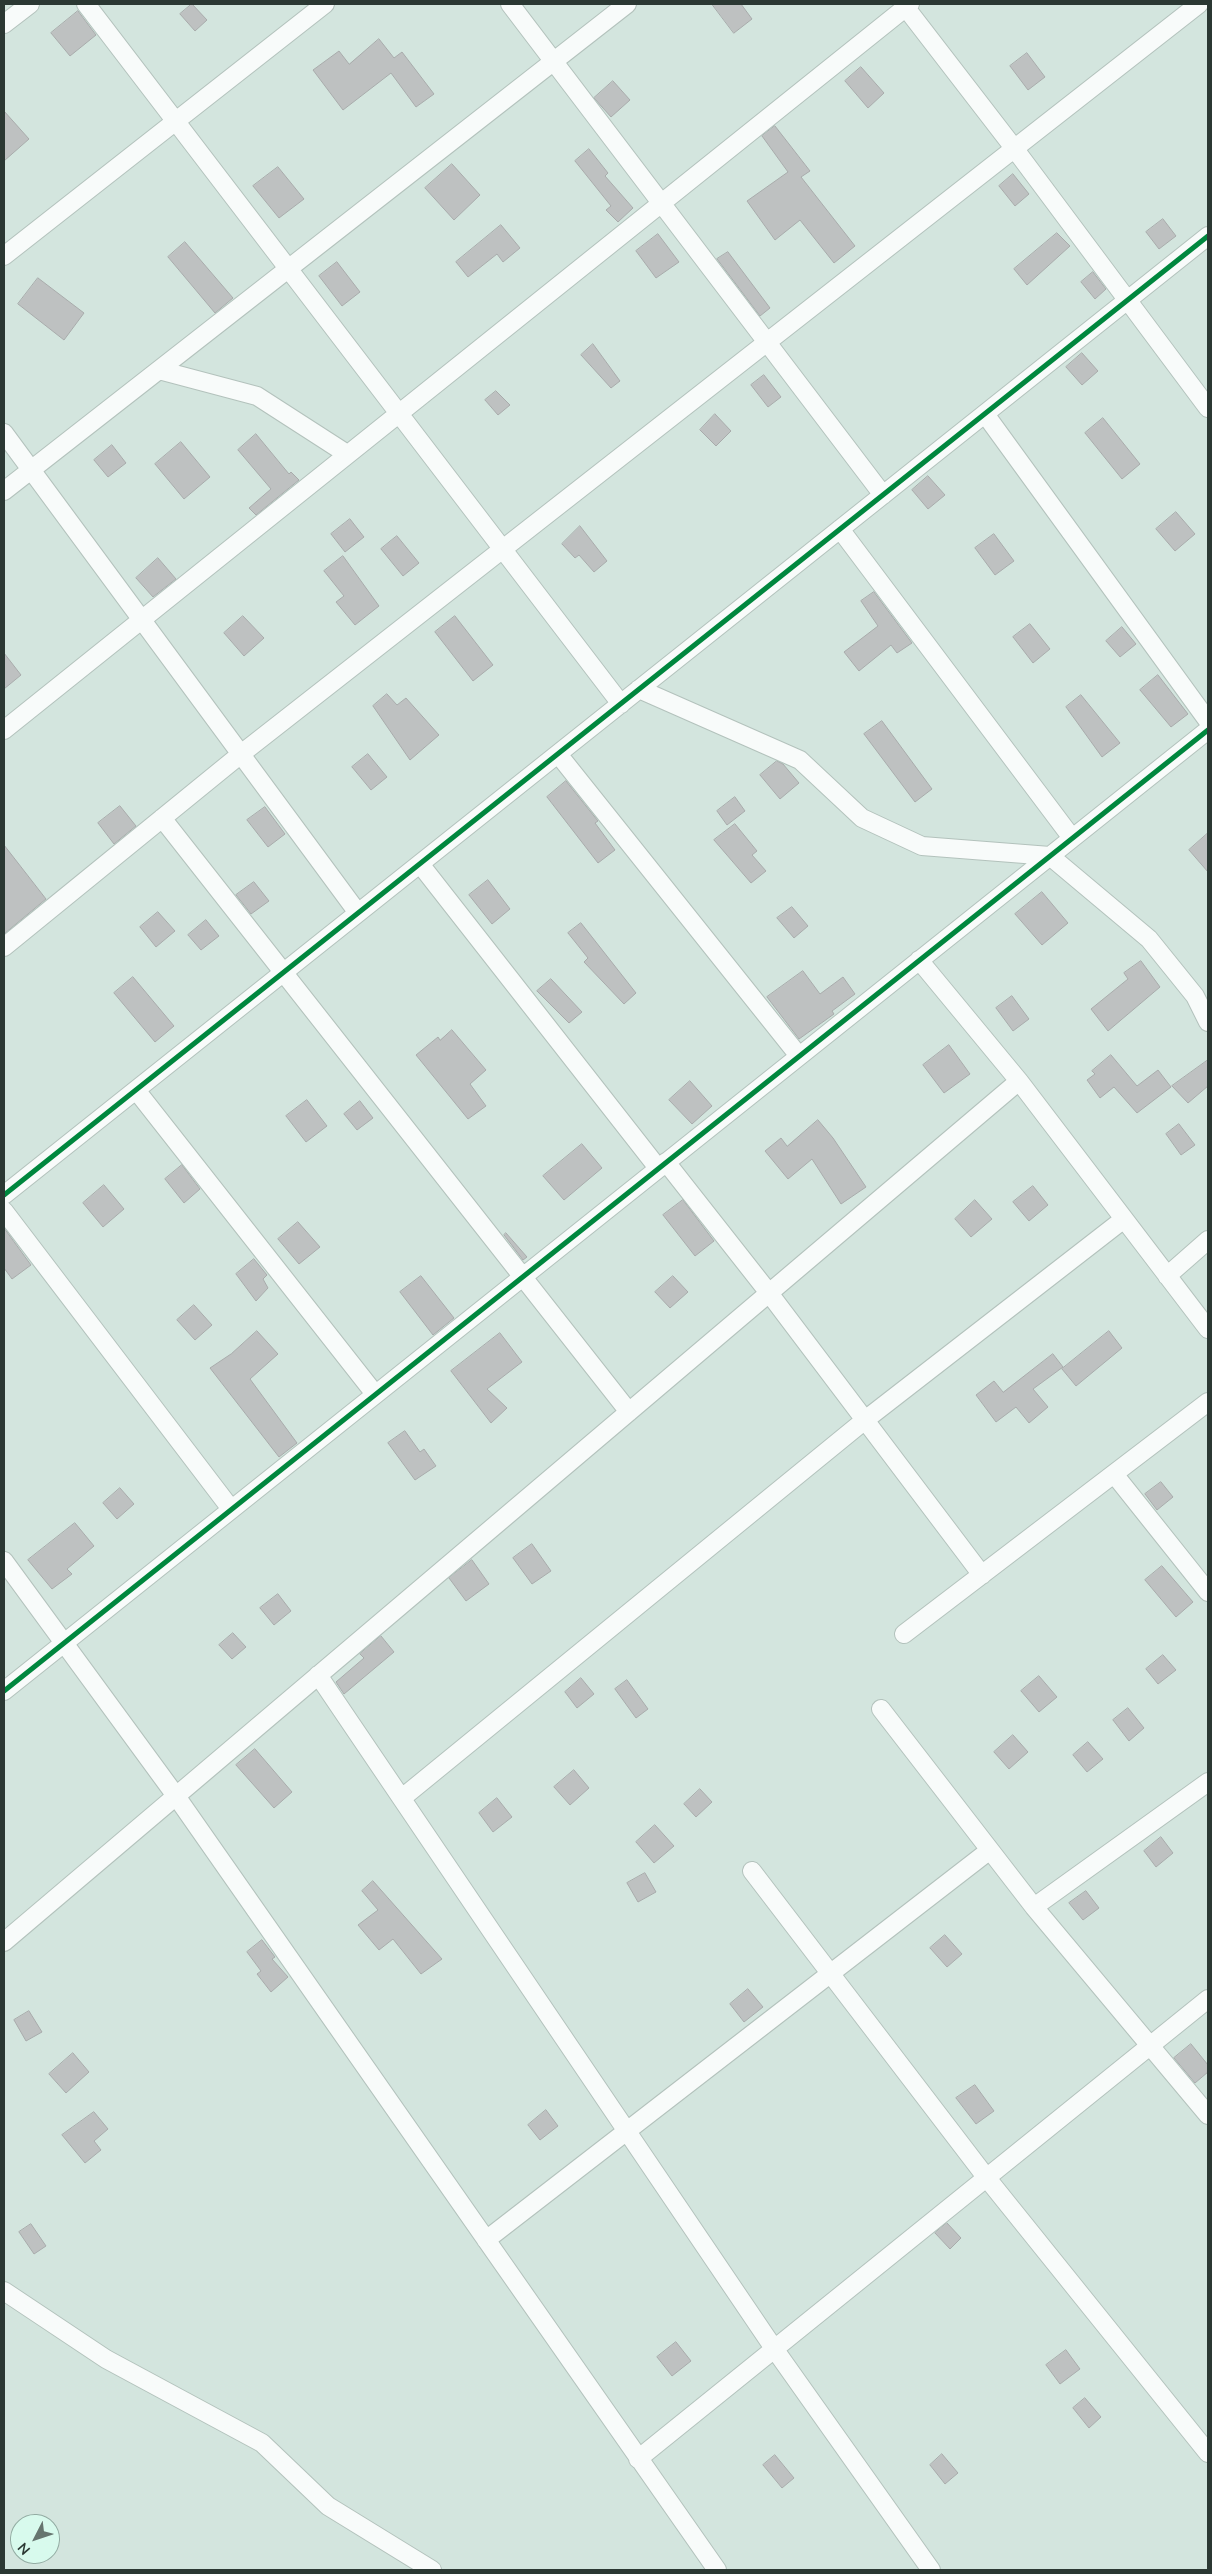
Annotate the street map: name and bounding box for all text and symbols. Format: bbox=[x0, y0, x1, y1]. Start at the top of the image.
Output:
north arrow bbox=[10, 2514, 60, 2564]
text: N bbox=[13, 2538, 35, 2559]

